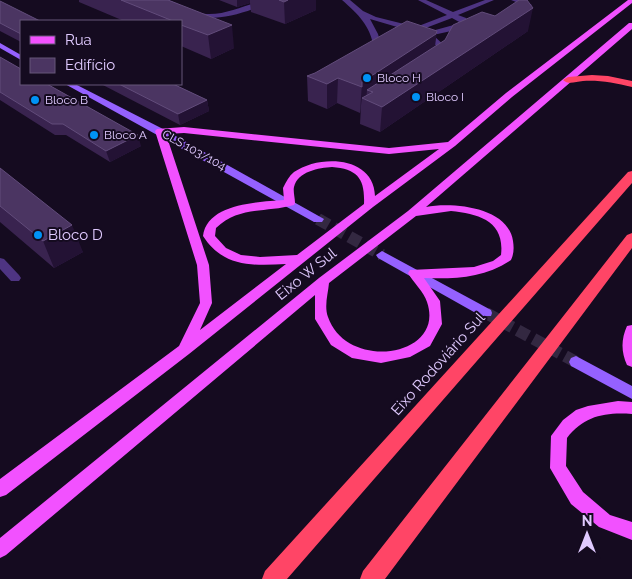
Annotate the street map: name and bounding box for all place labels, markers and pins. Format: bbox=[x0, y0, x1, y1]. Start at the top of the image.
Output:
place label: Bloco H bbox=[377, 71, 421, 85]
marker: Bloco H bbox=[361, 72, 373, 84]
place label: Bloco I bbox=[426, 90, 464, 104]
marker: Bloco I bbox=[410, 91, 422, 103]
place label: Bloco B bbox=[45, 93, 88, 107]
marker: Bloco B bbox=[29, 94, 41, 106]
place label: Bloco A bbox=[104, 128, 147, 142]
marker: Bloco A bbox=[88, 129, 100, 141]
place label: Bloco D bbox=[48, 226, 103, 244]
marker: Bloco D bbox=[32, 229, 44, 241]

